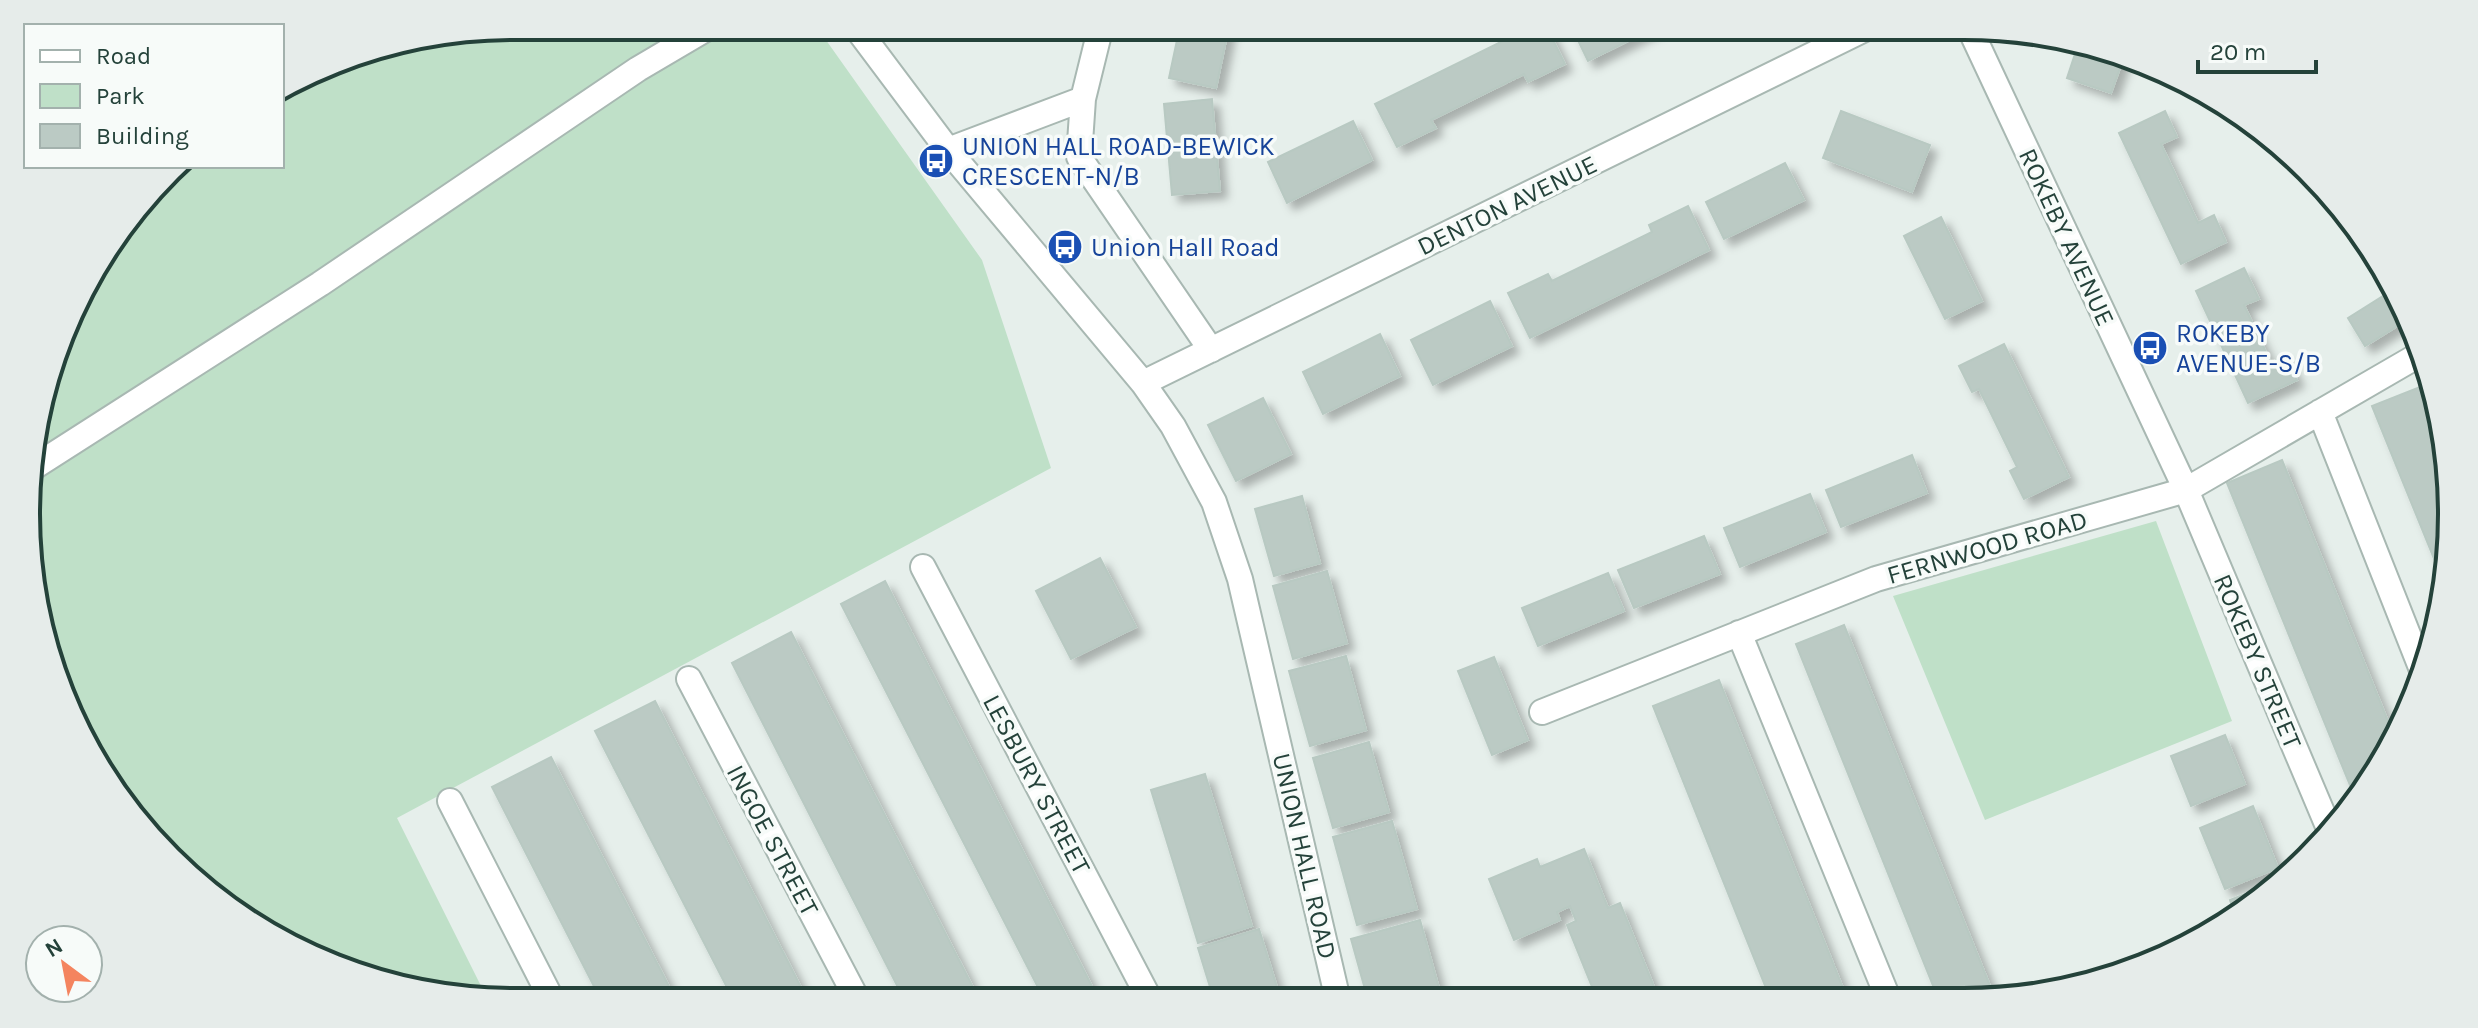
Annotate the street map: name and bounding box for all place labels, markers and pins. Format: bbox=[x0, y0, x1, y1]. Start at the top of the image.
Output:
place label: UNION HALL ROAD-BEWICK CRESCENT-N/B bbox=[962, 131, 1275, 192]
bus stop icon: UNION HALL ROAD-BEWICK CRESCENT-N/B bbox=[917, 142, 955, 180]
bus stop icon: Union Hall Road bbox=[1046, 228, 1084, 266]
place label: Union Hall Road bbox=[1091, 232, 1280, 263]
place label: ROKEBY AVENUE-S/B bbox=[2176, 318, 2321, 379]
bus stop icon: ROKEBY AVENUE-S/B bbox=[2131, 329, 2169, 367]

